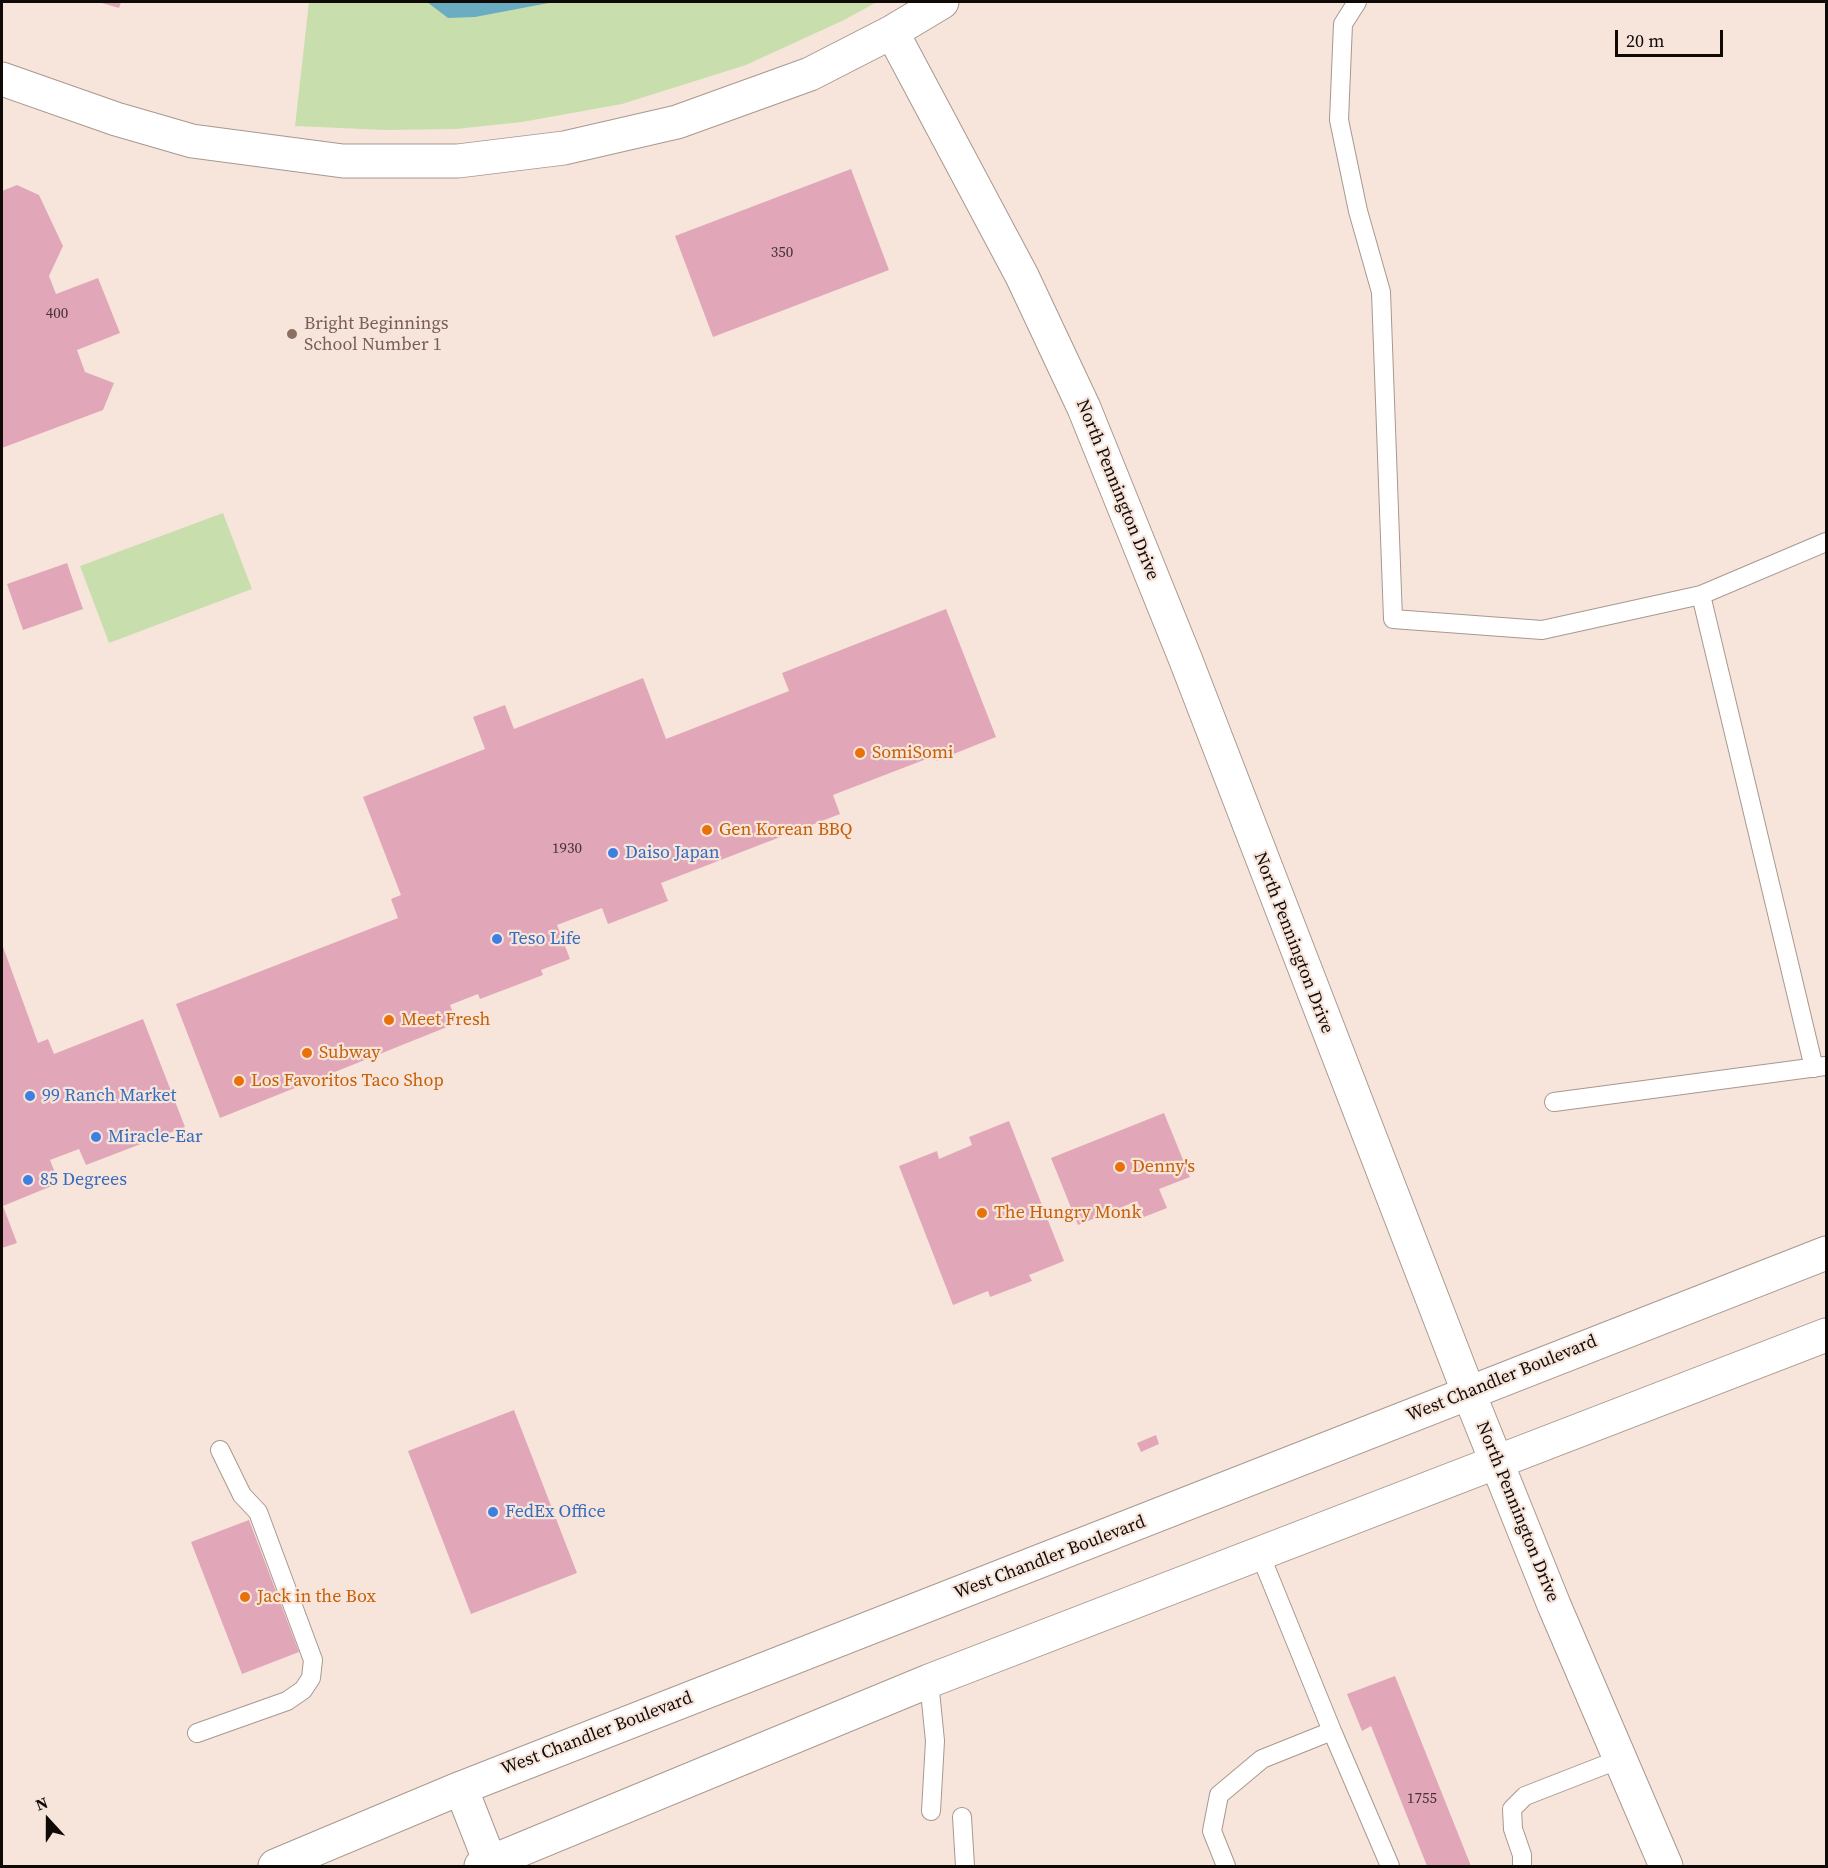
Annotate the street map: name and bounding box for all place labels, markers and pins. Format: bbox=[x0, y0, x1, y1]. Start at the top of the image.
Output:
place label: Bright Beginnings School Number 1 bbox=[304, 313, 449, 356]
marker: Bright Beginnings School Number 1 bbox=[285, 327, 299, 341]
place label: SomiSomi bbox=[872, 742, 953, 764]
marker: SomiSomi bbox=[853, 746, 867, 760]
place label: Gen Korean BBQ bbox=[719, 819, 852, 841]
marker: Gen Korean BBQ bbox=[700, 823, 714, 837]
place label: Daiso Japan bbox=[625, 842, 720, 864]
marker: Daiso Japan bbox=[606, 846, 620, 860]
place label: Teso Life bbox=[509, 928, 581, 950]
marker: Teso Life bbox=[490, 932, 504, 946]
place label: Meet Fresh bbox=[401, 1009, 490, 1031]
marker: Meet Fresh bbox=[382, 1013, 396, 1027]
place label: Subway bbox=[319, 1042, 381, 1064]
marker: Subway bbox=[300, 1046, 314, 1060]
place label: Los Favoritos Taco Shop bbox=[251, 1070, 444, 1092]
marker: Los Favoritos Taco Shop bbox=[232, 1074, 246, 1088]
place label: 99 Ranch Market bbox=[42, 1085, 176, 1107]
marker: 99 Ranch Market bbox=[23, 1089, 37, 1103]
place label: Miracle-Ear bbox=[108, 1126, 203, 1148]
marker: Miracle-Ear bbox=[89, 1130, 103, 1144]
place label: Denny's bbox=[1132, 1156, 1195, 1178]
marker: Denny's bbox=[1113, 1160, 1127, 1174]
place label: 85 Degrees bbox=[40, 1169, 127, 1191]
marker: 85 Degrees bbox=[21, 1173, 35, 1187]
place label: The Hungry Monk bbox=[994, 1202, 1141, 1224]
marker: The Hungry Monk bbox=[975, 1206, 989, 1220]
place label: FedEx Office bbox=[505, 1501, 606, 1523]
marker: FedEx Office bbox=[486, 1505, 500, 1519]
place label: Jack in the Box bbox=[257, 1586, 376, 1608]
marker: Jack in the Box bbox=[238, 1590, 252, 1604]

